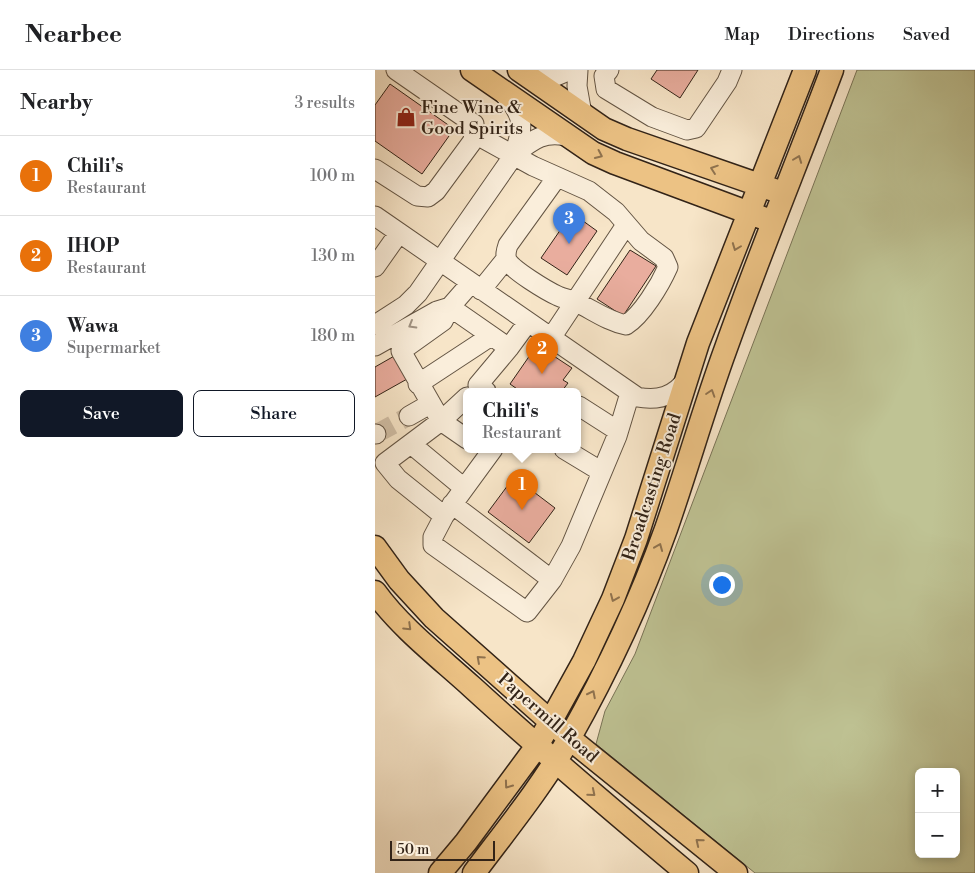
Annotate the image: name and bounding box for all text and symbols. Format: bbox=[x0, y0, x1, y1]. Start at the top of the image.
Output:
text: Nearbee bbox=[25, 20, 122, 50]
text: Map bbox=[724, 23, 760, 46]
text: Directions bbox=[788, 23, 875, 46]
text: Saved bbox=[903, 23, 950, 46]
text: Nearby bbox=[20, 90, 93, 116]
text: 3 results bbox=[294, 93, 355, 113]
place label: Fine Wine & Good Spirits bbox=[421, 96, 523, 140]
shop icon: Fine Wine & Good Spirits bbox=[395, 106, 417, 128]
one-way arrow bbox=[594, 149, 603, 160]
text: Chili's bbox=[67, 154, 123, 178]
one-way arrow bbox=[792, 155, 802, 163]
one-way arrow bbox=[710, 165, 719, 175]
text: 1 bbox=[32, 166, 40, 186]
text: 100 m bbox=[310, 166, 355, 186]
text: Restaurant bbox=[67, 178, 146, 198]
pin: 3 bbox=[553, 203, 585, 244]
text: IHOP bbox=[67, 234, 119, 258]
one-way arrow bbox=[732, 242, 742, 250]
text: 2 bbox=[31, 246, 41, 266]
text: 130 m bbox=[311, 246, 355, 266]
text: Restaurant bbox=[67, 258, 146, 278]
text: Wawa bbox=[67, 314, 119, 338]
one-way arrow bbox=[408, 319, 417, 329]
text: 3 bbox=[31, 326, 41, 346]
text: 180 m bbox=[311, 326, 355, 346]
pin: 2 bbox=[526, 333, 558, 374]
text: Supermarket bbox=[67, 338, 161, 358]
popup bbox=[463, 388, 581, 453]
one-way arrow bbox=[705, 389, 715, 397]
button: Save bbox=[20, 390, 183, 437]
button: Share bbox=[193, 390, 355, 437]
text: Chili's bbox=[482, 399, 539, 423]
street label: Broadcasting Road bbox=[617, 410, 687, 565]
text: Restaurant bbox=[482, 423, 562, 443]
pin: 1 bbox=[506, 469, 538, 510]
one-way arrow bbox=[653, 543, 663, 551]
your location bbox=[709, 572, 735, 598]
one-way arrow bbox=[609, 593, 620, 602]
one-way arrow bbox=[402, 622, 411, 631]
one-way arrow bbox=[477, 656, 486, 665]
street label: Papermill Road bbox=[493, 668, 604, 768]
one-way arrow bbox=[586, 691, 596, 700]
map controls bbox=[915, 768, 960, 858]
button: + bbox=[915, 768, 960, 813]
one-way arrow bbox=[505, 779, 514, 789]
one-way arrow bbox=[586, 787, 595, 796]
button: − bbox=[915, 813, 960, 858]
scale bar bbox=[390, 838, 495, 861]
one-way arrow bbox=[696, 839, 705, 847]
text: 50 m bbox=[397, 841, 429, 859]

